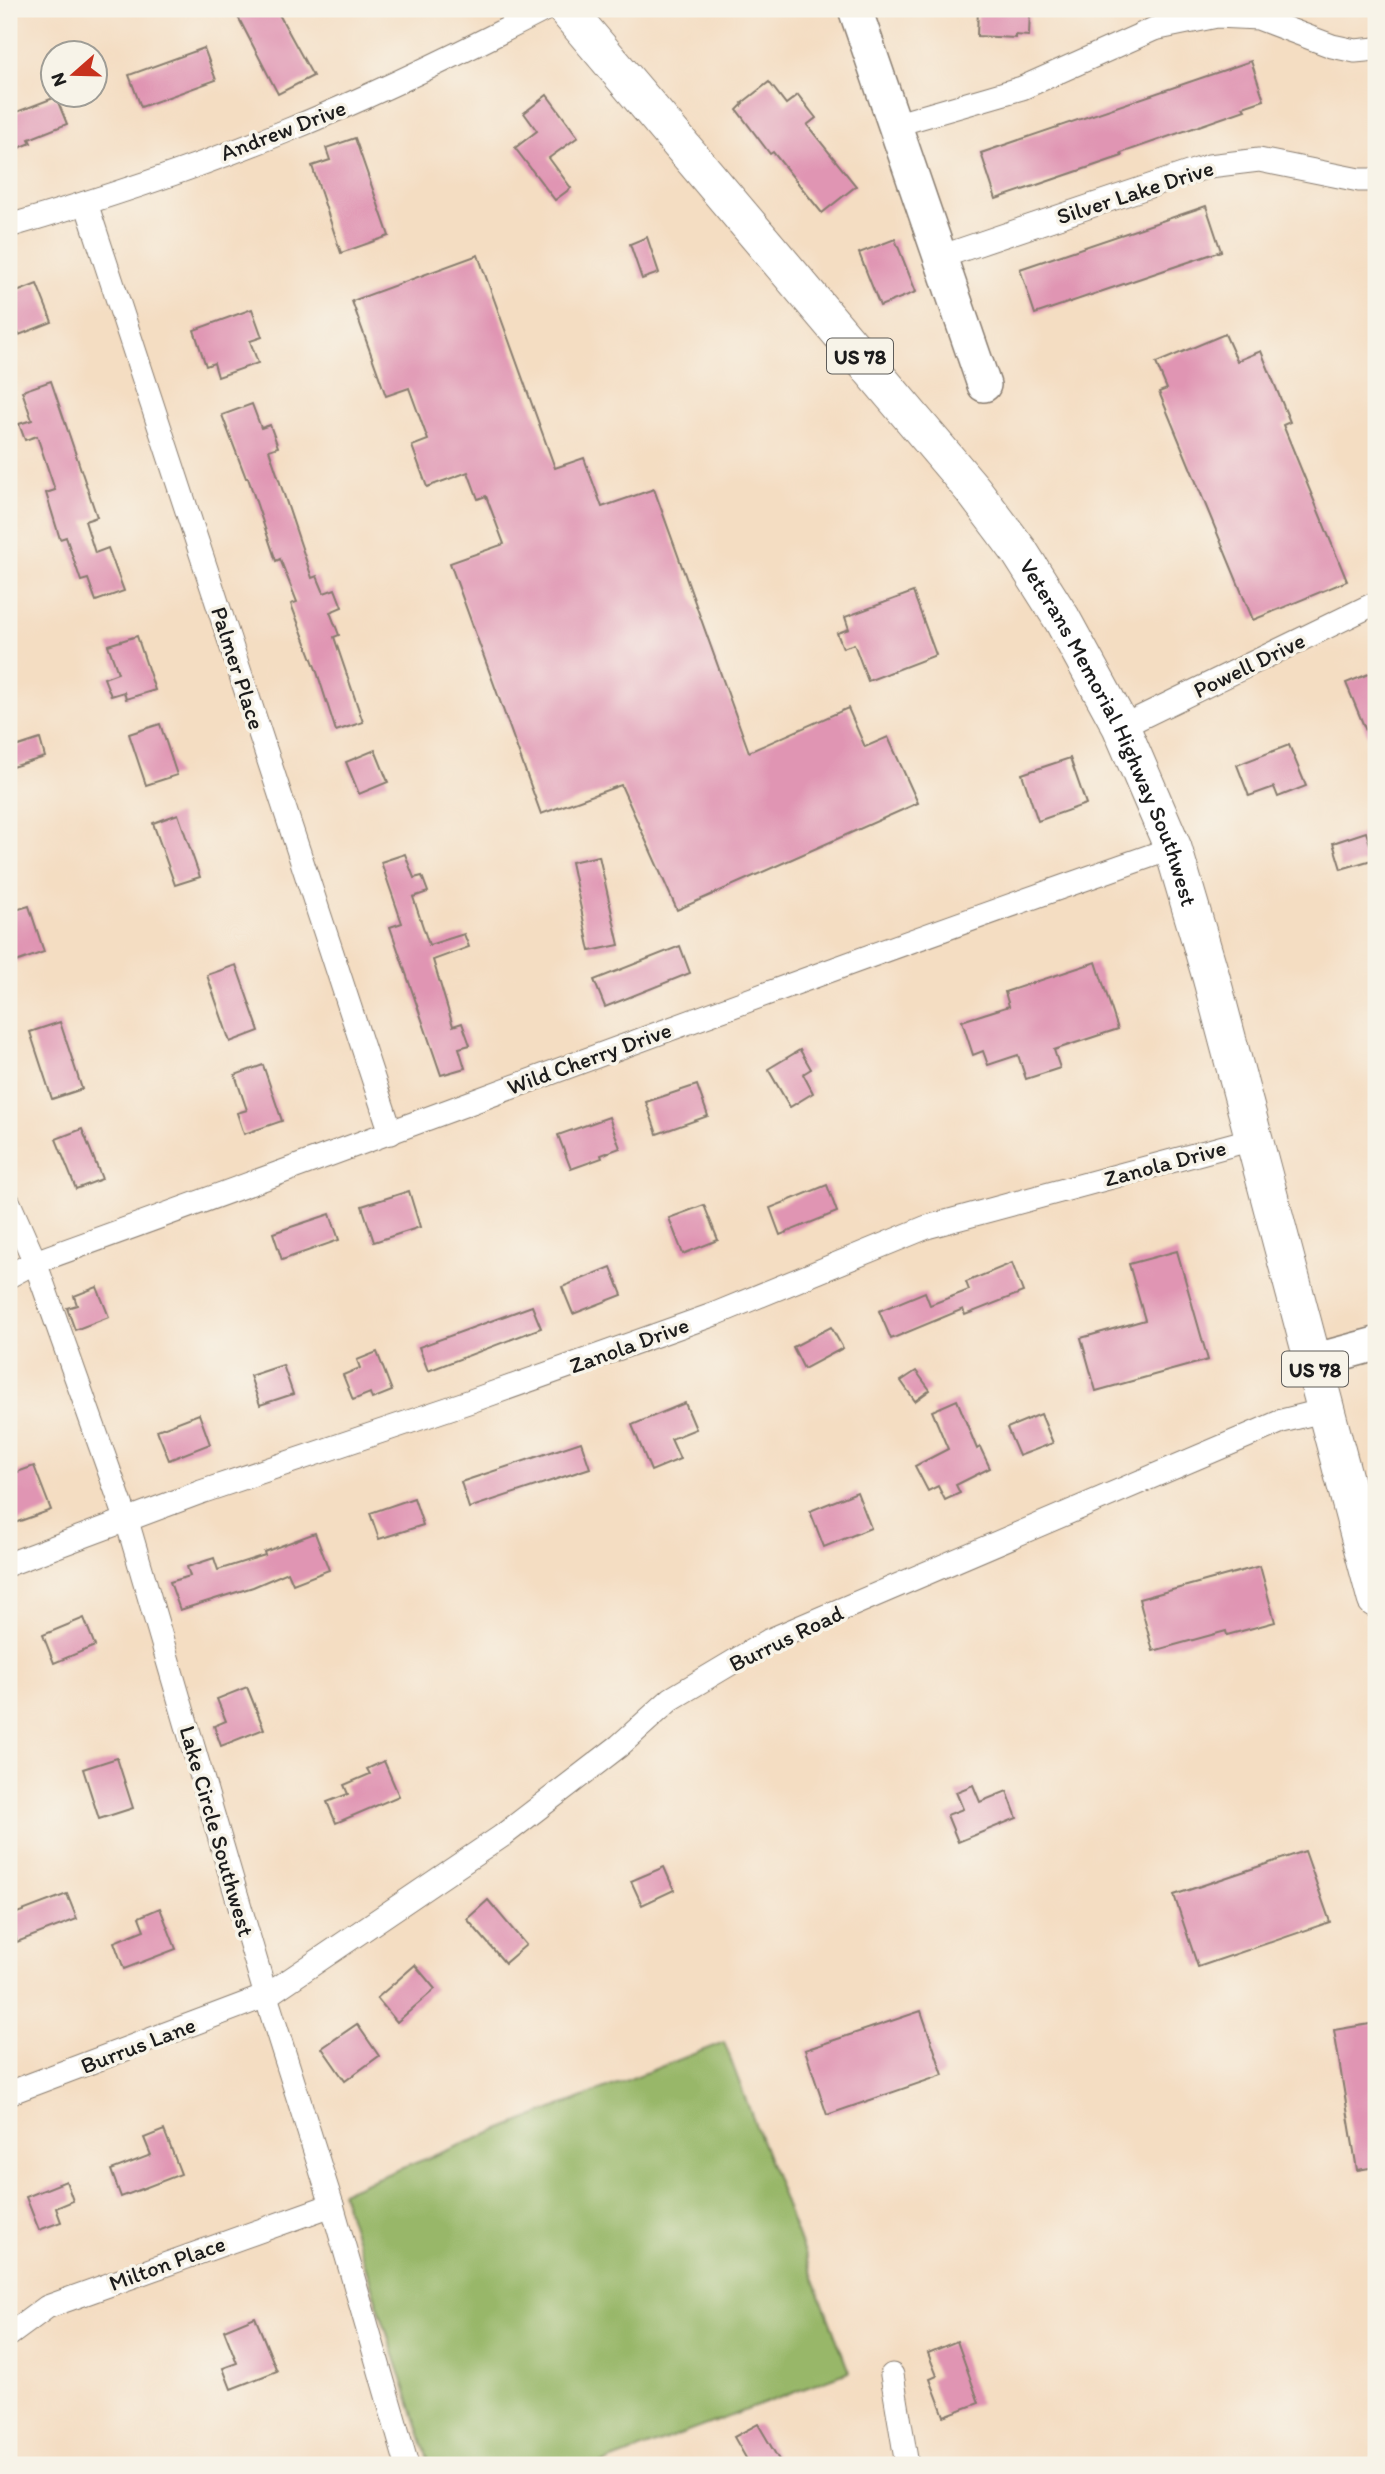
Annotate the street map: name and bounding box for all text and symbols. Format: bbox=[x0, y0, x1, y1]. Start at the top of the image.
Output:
north arrow bbox=[38, 38, 108, 108]
text: N bbox=[45, 70, 71, 90]
street label: Andrew Drive bbox=[216, 93, 350, 167]
street label: Silver Lake Drive bbox=[1053, 153, 1217, 231]
road number: US 78 bbox=[827, 338, 893, 374]
street label: Veterans Memorial Highway Southwest bbox=[1013, 553, 1203, 910]
street label: Palmer Place bbox=[205, 603, 271, 733]
street label: Powell Drive bbox=[1189, 626, 1309, 704]
street label: Wild Cherry Drive bbox=[503, 1015, 675, 1101]
street label: Zanola Drive bbox=[1101, 1133, 1229, 1193]
street label: Zanola Drive bbox=[565, 1310, 693, 1380]
road number: US 78 bbox=[1282, 1352, 1348, 1386]
street label: Burrus Road bbox=[724, 1598, 848, 1678]
street label: Lake Circle Southwest bbox=[173, 1722, 261, 1940]
street label: Burrus Lane bbox=[77, 2010, 199, 2080]
street label: Milton Place bbox=[105, 2229, 229, 2297]

